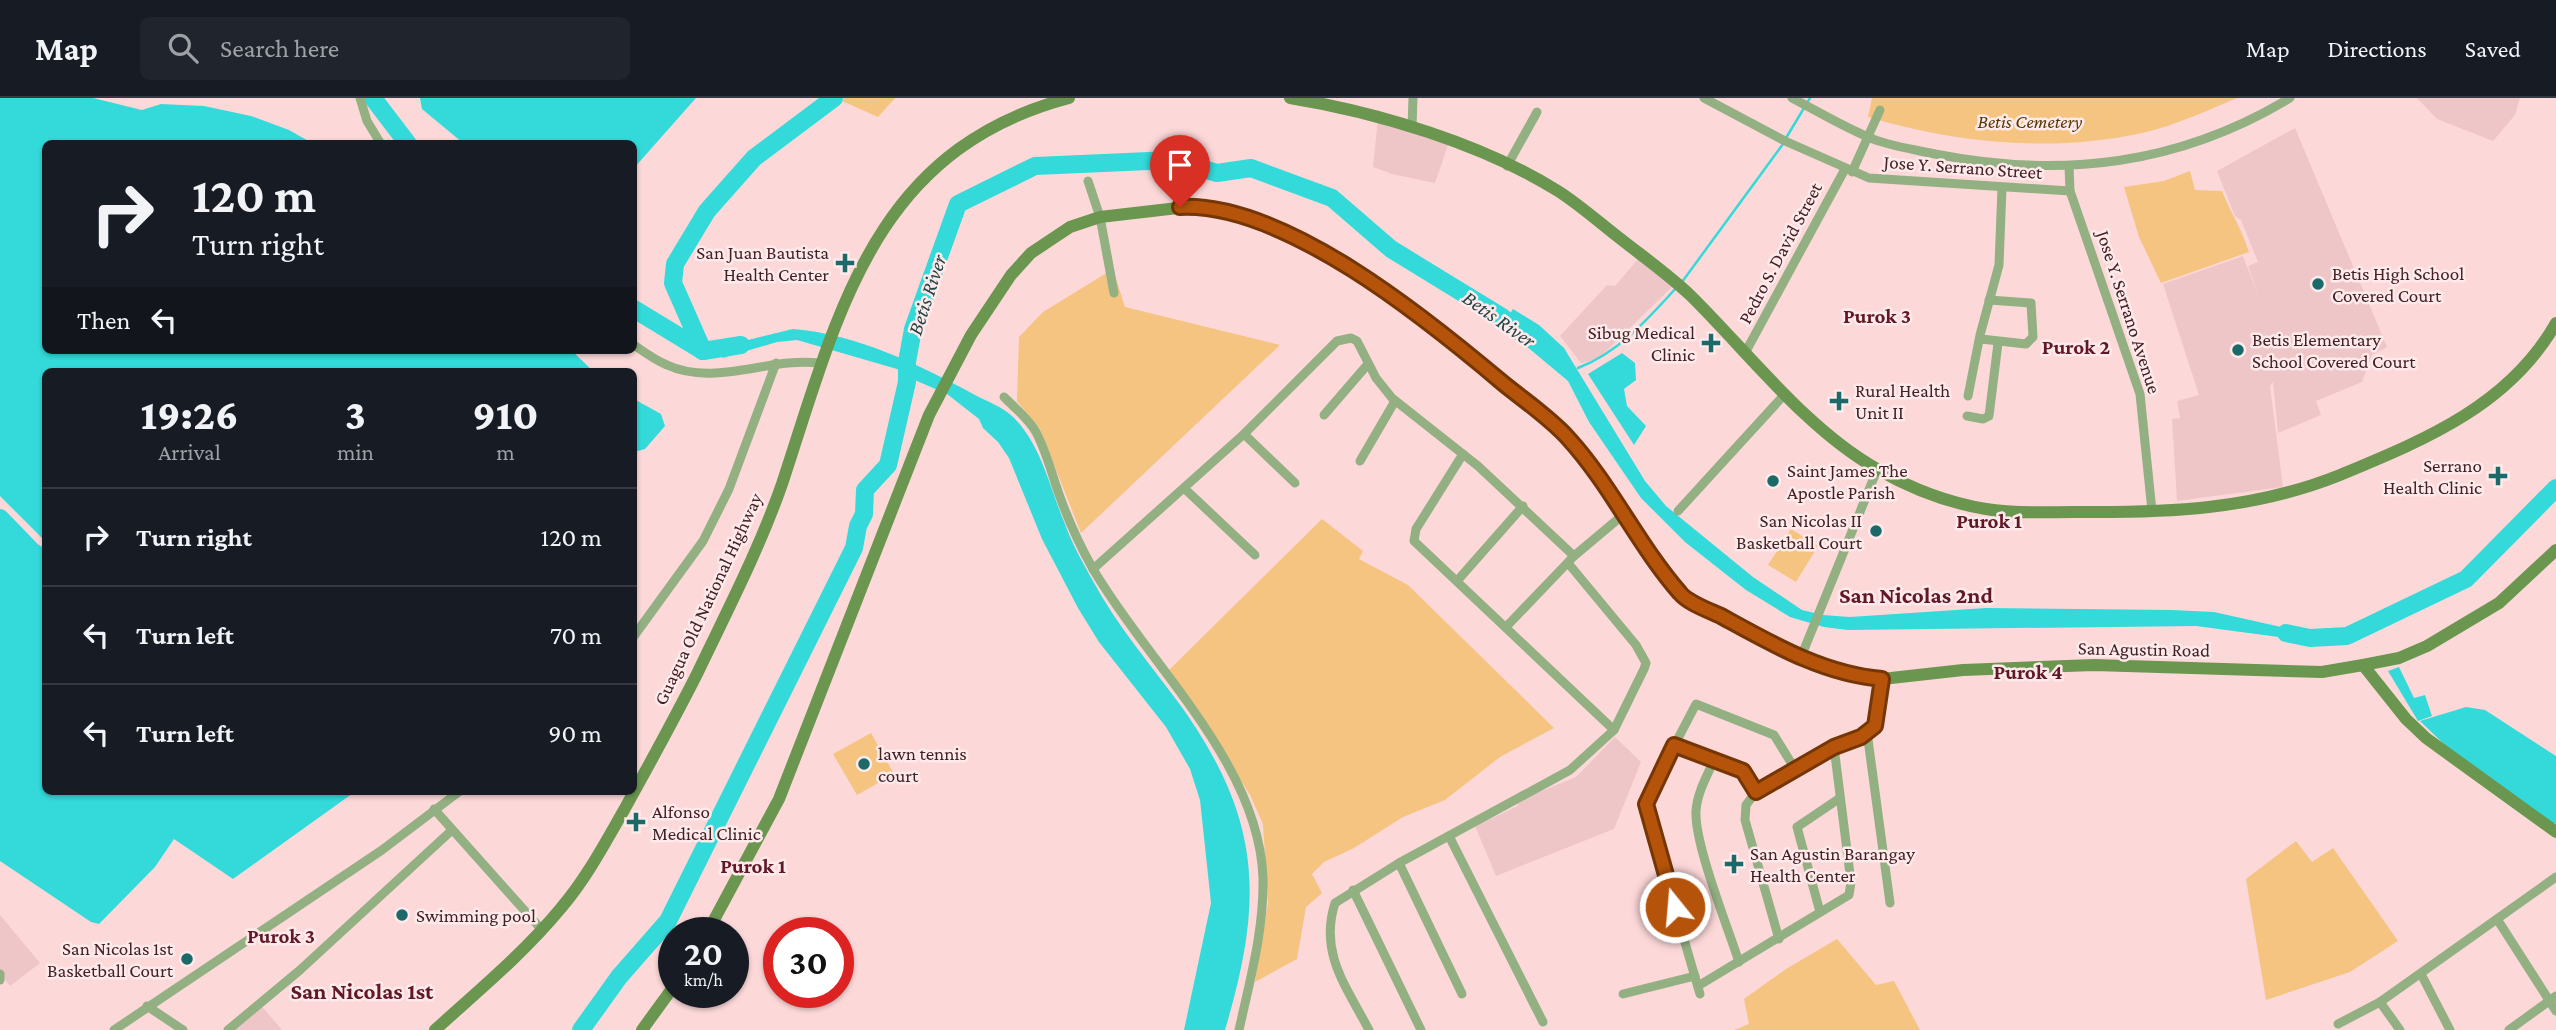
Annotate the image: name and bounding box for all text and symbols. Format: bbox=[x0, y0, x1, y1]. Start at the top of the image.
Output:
search box bbox=[140, 17, 630, 80]
icon: search bbox=[164, 29, 202, 67]
text: Map bbox=[35, 30, 98, 67]
text: Search here bbox=[220, 34, 339, 63]
text: Map bbox=[2246, 35, 2290, 62]
text: Directions bbox=[2328, 35, 2427, 62]
text: Saved bbox=[2465, 35, 2521, 62]
park label: Betis Cemetery bbox=[1978, 111, 2083, 132]
pin bbox=[1150, 135, 1210, 207]
icon: arrive bbox=[1161, 146, 1199, 184]
street label: Jose Y. Serrano Street bbox=[1881, 151, 2044, 183]
icon: right bbox=[77, 168, 168, 259]
text: 120 m bbox=[192, 168, 316, 223]
street label: Pedro S. David Street bbox=[1734, 178, 1826, 327]
text: Turn right bbox=[192, 226, 324, 262]
street label: Jose Y. Serrano Avenue bbox=[2092, 226, 2165, 396]
place label: San Juan Bautista Health Center bbox=[696, 242, 829, 285]
water label: Betis River bbox=[903, 251, 951, 338]
marker: San Juan Bautista Health Center bbox=[835, 253, 855, 273]
place label: Betis High School Covered Court bbox=[2332, 263, 2464, 306]
marker: Betis High School Covered Court bbox=[2310, 276, 2326, 292]
water label: Betis River bbox=[1458, 285, 1540, 353]
icon: left bbox=[145, 301, 183, 339]
district label: Purok 3 bbox=[1843, 304, 1911, 328]
text: Then bbox=[77, 306, 131, 335]
place label: Sibug Medical Clinic bbox=[1588, 322, 1695, 365]
place label: Betis Elementary School Covered Court bbox=[2252, 329, 2416, 372]
marker: Sibug Medical Clinic bbox=[1701, 333, 1721, 353]
district label: Purok 2 bbox=[2042, 335, 2111, 359]
marker: Betis Elementary School Covered Court bbox=[2230, 342, 2246, 358]
place label: Rural Health Unit II bbox=[1855, 380, 1950, 423]
text: 19:26 bbox=[141, 391, 238, 438]
text: 3 bbox=[345, 391, 366, 438]
text: 910 bbox=[472, 391, 538, 438]
marker: Rural Health Unit II bbox=[1829, 391, 1849, 411]
text: Arrival bbox=[158, 439, 221, 465]
text: min bbox=[337, 439, 374, 465]
text: m bbox=[496, 439, 515, 465]
place label: Serrano Health Clinic bbox=[2383, 455, 2482, 498]
place label: Saint James The Apostle Parish bbox=[1787, 460, 1908, 503]
marker: Serrano Health Clinic bbox=[2488, 466, 2508, 486]
marker: Saint James The Apostle Parish bbox=[1765, 473, 1781, 489]
street label: Guagua Old National Highway bbox=[650, 490, 766, 708]
district label: Purok 1 bbox=[1956, 509, 2022, 533]
place label: San Nicolas II Basketball Court bbox=[1736, 510, 1863, 553]
icon: right bbox=[77, 518, 115, 556]
text: Turn right bbox=[136, 523, 252, 552]
text: 120 m bbox=[541, 523, 602, 552]
marker: San Nicolas II Basketball Court bbox=[1868, 523, 1884, 539]
district label: San Nicolas 2nd bbox=[1839, 582, 1993, 608]
icon: left bbox=[77, 616, 115, 654]
text: Turn left bbox=[136, 621, 234, 650]
text: 70 m bbox=[550, 621, 602, 650]
street label: San Agustin Road bbox=[2078, 637, 2210, 661]
district label: Purok 4 bbox=[1993, 660, 2063, 684]
icon: left bbox=[77, 714, 115, 752]
text: Turn left bbox=[136, 719, 234, 748]
text: 90 m bbox=[548, 719, 602, 748]
place label: lawn tennis court bbox=[878, 743, 967, 786]
marker: lawn tennis court bbox=[856, 756, 872, 772]
place label: Alfonso Medical Clinic bbox=[652, 801, 761, 844]
marker: Alfonso Medical Clinic bbox=[626, 812, 646, 832]
place label: San Agustin Barangay Health Center bbox=[1750, 843, 1915, 886]
district label: Purok 1 bbox=[720, 854, 786, 878]
marker: San Agustin Barangay Health Center bbox=[1724, 854, 1744, 874]
position arrow bbox=[1638, 870, 1712, 944]
place label: Swimming pool bbox=[416, 905, 536, 926]
marker: Swimming pool bbox=[394, 907, 410, 923]
speed limit sign: 30 bbox=[763, 917, 854, 1008]
district label: Purok 3 bbox=[247, 924, 315, 948]
text: 20 bbox=[684, 934, 723, 973]
place label: San Nicolas 1st Basketball Court bbox=[47, 938, 174, 981]
marker: San Nicolas 1st Basketball Court bbox=[179, 951, 195, 967]
text: km/h bbox=[684, 970, 723, 990]
district label: San Nicolas 1st bbox=[291, 978, 434, 1004]

